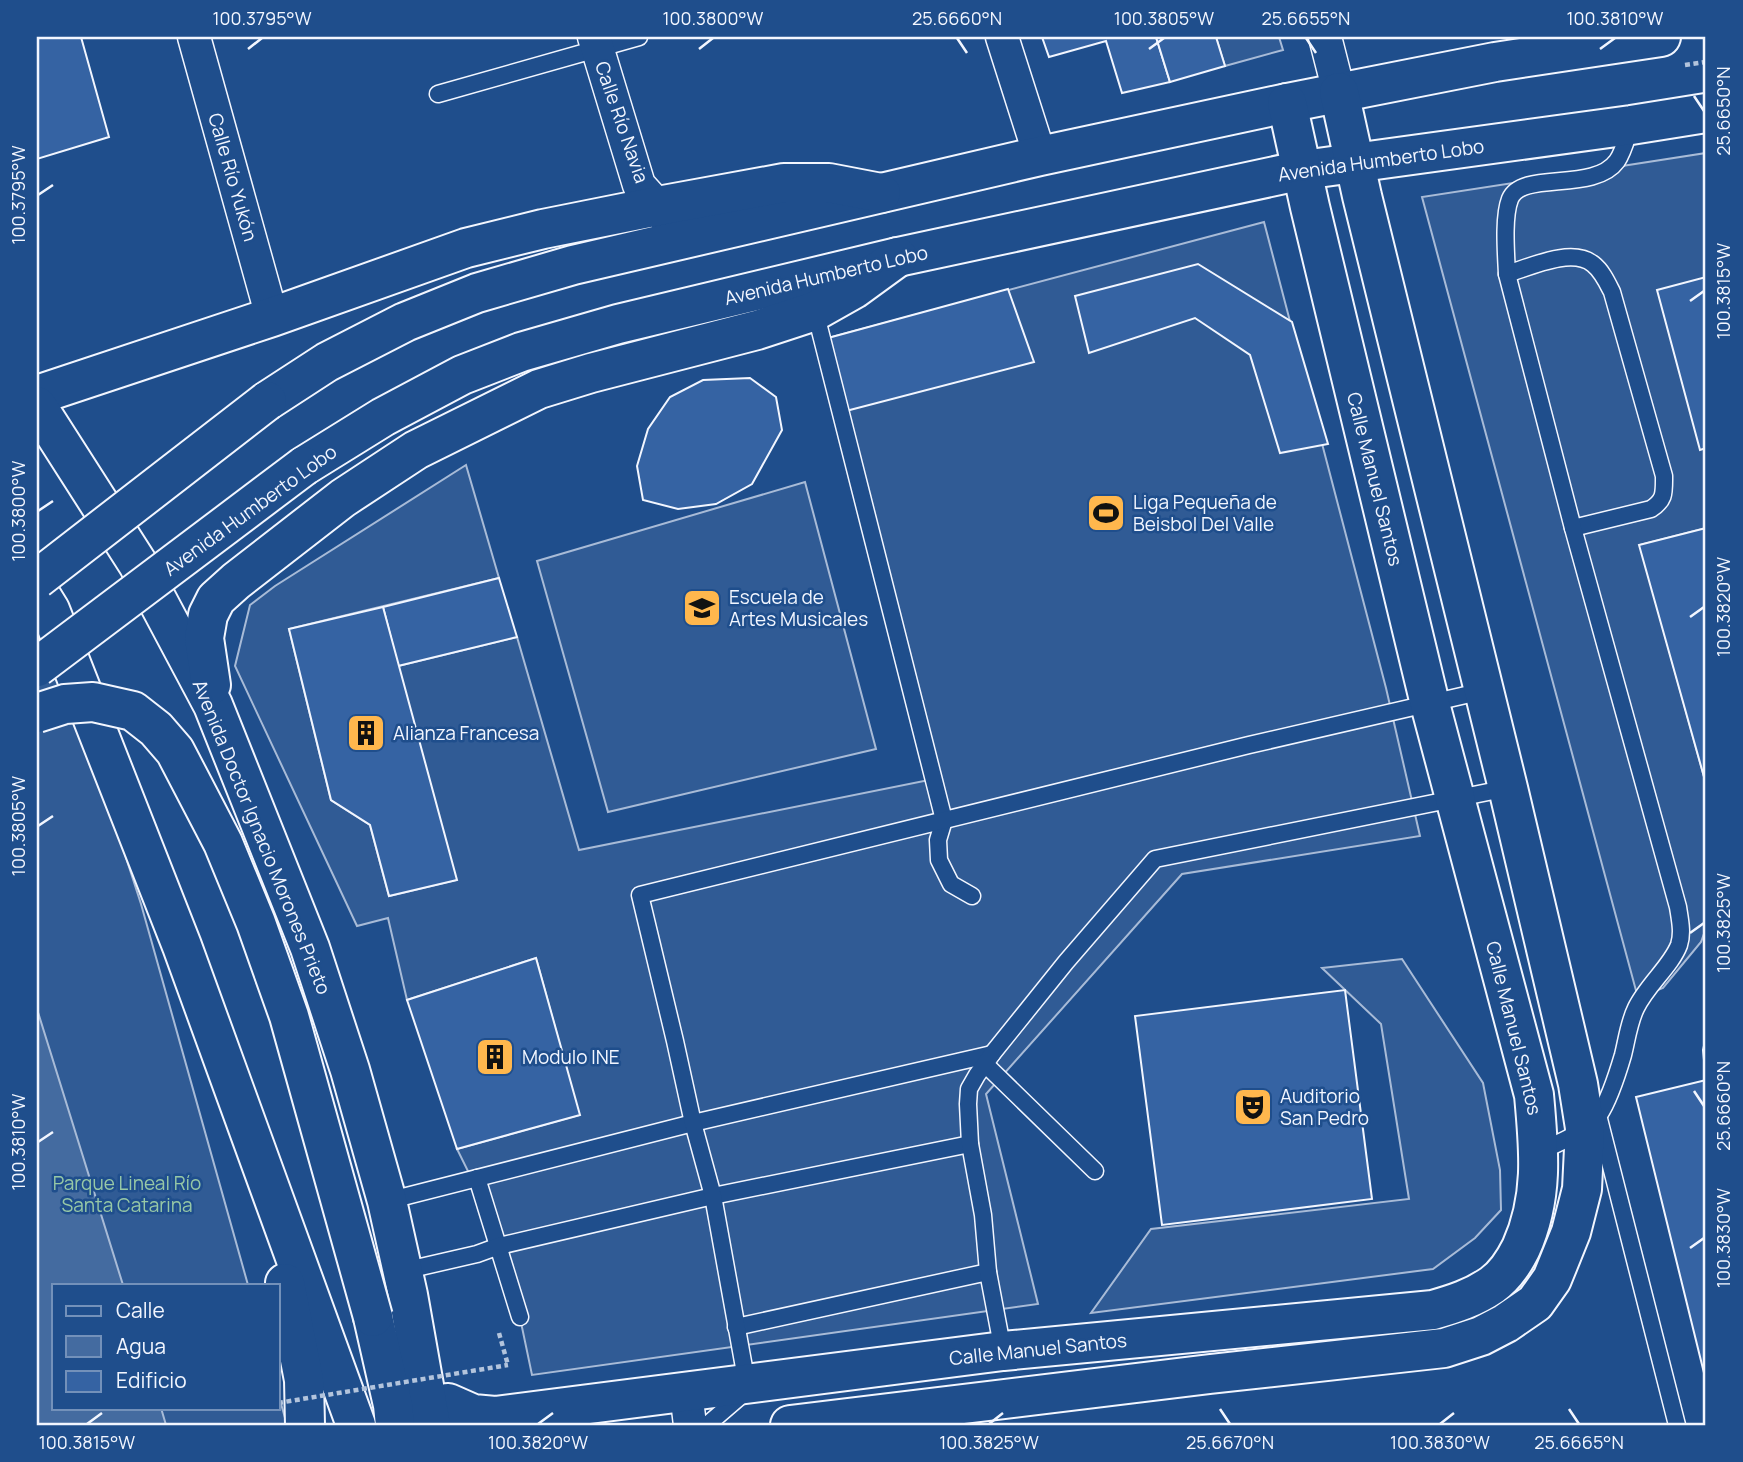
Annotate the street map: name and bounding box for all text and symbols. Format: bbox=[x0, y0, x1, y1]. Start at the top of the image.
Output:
text: 100.3795°W bbox=[212, 6, 312, 30]
text: 100.3800°W bbox=[663, 6, 764, 30]
text: 25.6660°N bbox=[912, 6, 1002, 30]
text: 100.3805°W bbox=[1114, 6, 1214, 30]
text: 25.6655°N bbox=[1262, 6, 1350, 30]
text: 100.3810°W bbox=[1567, 6, 1664, 30]
street label: Calle Río Navia bbox=[589, 58, 655, 186]
text: 25.6650°N bbox=[1711, 66, 1735, 156]
street label: Calle Río Yukón bbox=[202, 110, 264, 244]
street label: Avenida Humberto Lobo bbox=[1276, 133, 1486, 187]
text: 100.3795°W bbox=[6, 145, 30, 245]
street label: Avenida Humberto Lobo bbox=[722, 239, 930, 311]
text: 100.3815°W bbox=[1711, 243, 1735, 339]
street label: Calle Manuel Santos bbox=[1341, 389, 1409, 569]
street label: Avenida Humberto Lobo bbox=[158, 438, 342, 582]
text: 100.3800°W bbox=[6, 460, 30, 561]
place label: Liga Pequeña de Beisbol Del Valle bbox=[1133, 489, 1277, 537]
sports icon: Liga Pequeña de Beisbol Del Valle bbox=[1085, 492, 1127, 534]
text: 100.3820°W bbox=[1711, 557, 1735, 657]
place label: Escuela de Artes Musicales bbox=[729, 584, 868, 632]
school or university icon: Escuela de Artes Musicales bbox=[681, 587, 723, 629]
street label: Avenida Doctor Ignacio Morones Prieto bbox=[187, 676, 337, 998]
building icon: Alianza Francesa bbox=[345, 712, 387, 754]
place label: Alianza Francesa bbox=[393, 720, 539, 746]
text: 100.3805°W bbox=[6, 776, 30, 876]
text: 100.3825°W bbox=[1711, 873, 1735, 973]
street label: Calle Manuel Santos bbox=[1480, 938, 1548, 1118]
building icon: Modulo INE bbox=[474, 1036, 516, 1078]
place label: Modulo INE bbox=[522, 1044, 620, 1070]
text: 25.6660°N bbox=[1711, 1061, 1735, 1151]
place label: Auditorio San Pedro bbox=[1280, 1083, 1369, 1131]
theatre icon: Auditorio San Pedro bbox=[1232, 1086, 1274, 1128]
text: 100.3810°W bbox=[6, 1093, 30, 1190]
park label: Parque Lineal Río Santa Catarina bbox=[53, 1170, 201, 1218]
text: 100.3830°W bbox=[1711, 1188, 1735, 1288]
legend bbox=[52, 1284, 280, 1410]
text: Calle bbox=[116, 1296, 165, 1324]
street label: Calle Manuel Santos bbox=[948, 1327, 1128, 1371]
text: Agua bbox=[116, 1332, 166, 1360]
text: Edificio bbox=[116, 1366, 187, 1394]
text: 100.3815°W bbox=[39, 1430, 135, 1454]
text: 100.3820°W bbox=[488, 1430, 588, 1454]
text: 100.3825°W bbox=[939, 1430, 1039, 1454]
text: 25.6670°N bbox=[1186, 1430, 1274, 1454]
text: 100.3830°W bbox=[1390, 1430, 1490, 1454]
text: 25.6665°N bbox=[1534, 1430, 1624, 1454]

